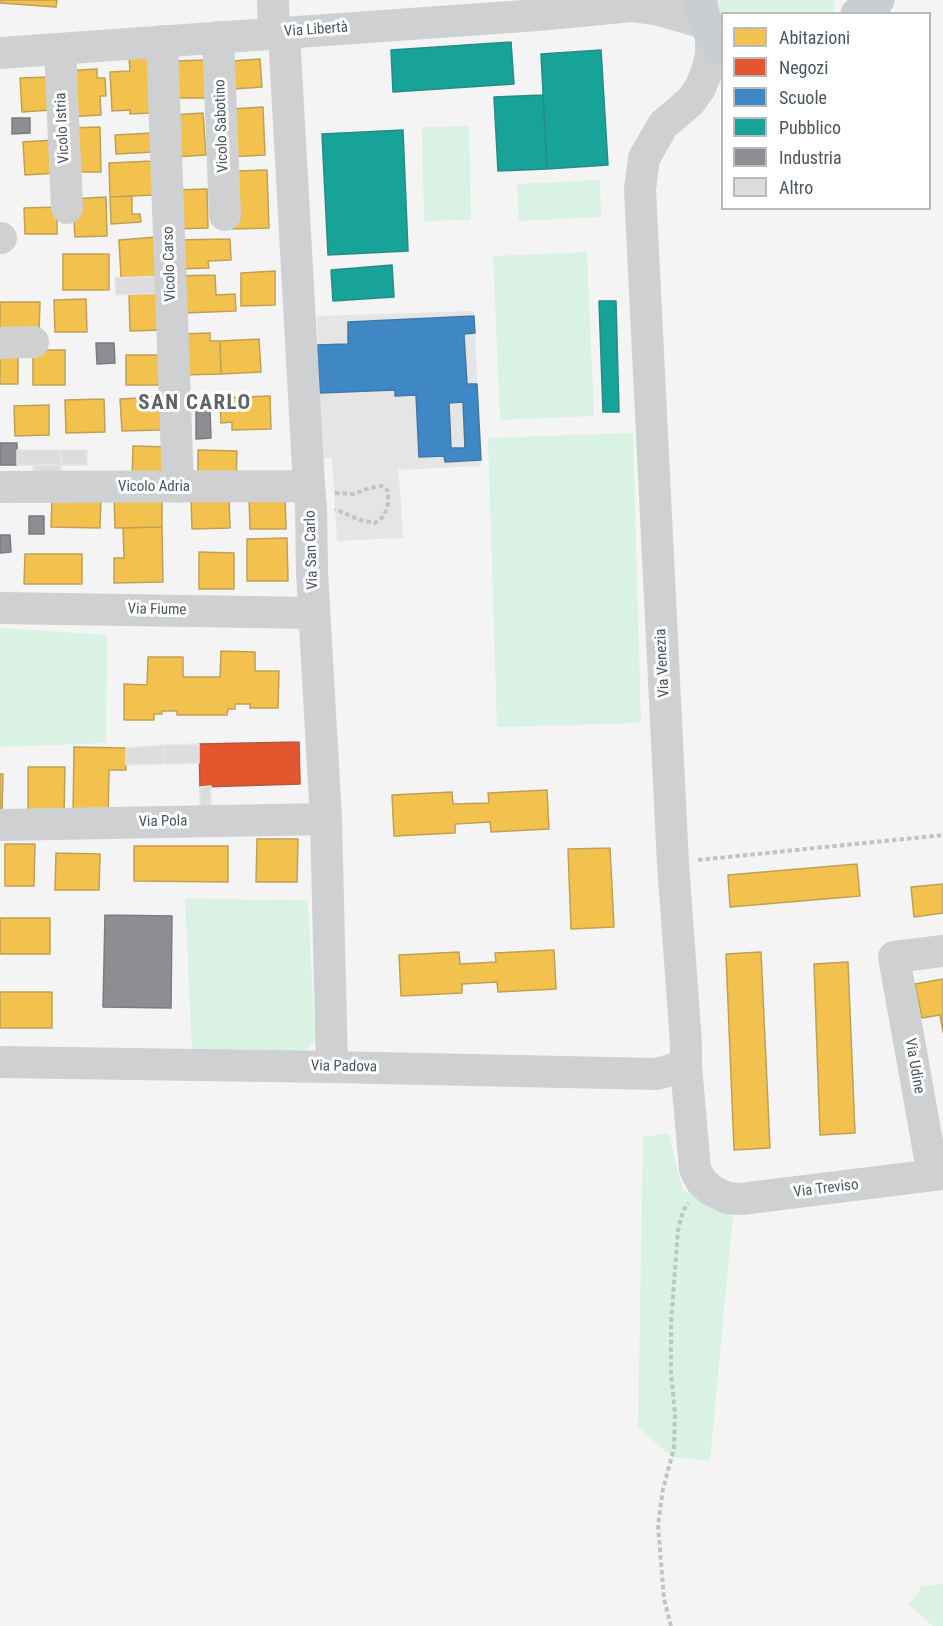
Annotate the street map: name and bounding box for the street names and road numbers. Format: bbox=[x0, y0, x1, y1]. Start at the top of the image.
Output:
street label: Via Libertà bbox=[283, 19, 349, 41]
street label: Vicolo Sabotino bbox=[211, 79, 233, 173]
street label: Vicolo Istria bbox=[52, 92, 74, 164]
street label: Vicolo Carso bbox=[160, 226, 180, 302]
street label: Vicolo Adria bbox=[118, 478, 190, 496]
street label: Via San Carlo bbox=[302, 510, 322, 590]
street label: Via Fiume bbox=[127, 600, 187, 620]
street label: Via Venezia bbox=[652, 628, 674, 698]
street label: Via Pola bbox=[138, 813, 188, 831]
street label: Via Udine bbox=[900, 1037, 928, 1095]
street label: Via Padova bbox=[311, 1057, 377, 1077]
street label: Via Treviso bbox=[792, 1176, 860, 1202]

